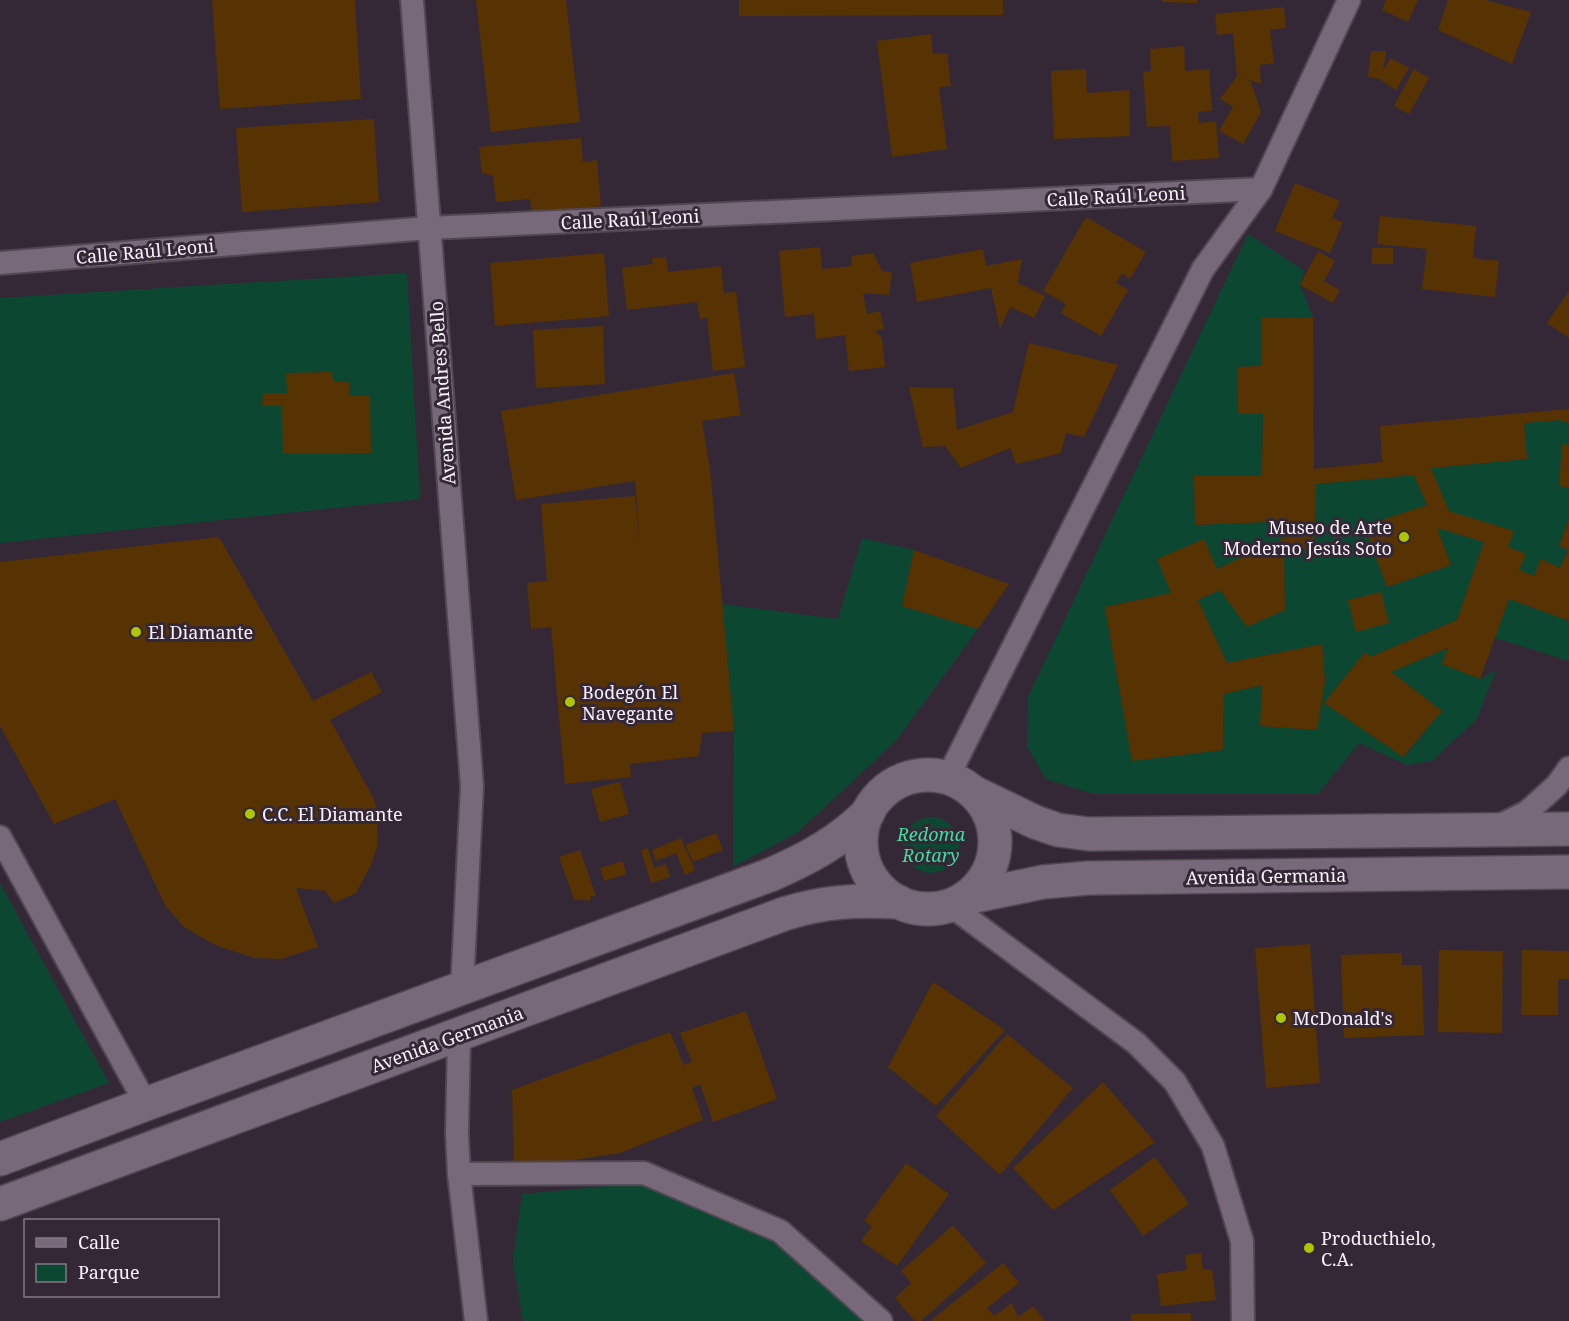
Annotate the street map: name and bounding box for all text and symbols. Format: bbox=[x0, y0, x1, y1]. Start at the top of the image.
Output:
street label: Calle Raúl Leoni bbox=[1046, 180, 1186, 212]
street label: Calle Raúl Leoni bbox=[560, 203, 700, 235]
street label: Calle Raúl Leoni bbox=[75, 233, 215, 269]
street label: Avenida Andres Bello bbox=[424, 300, 460, 486]
place label: Museo de Arte Moderno Jesús Soto bbox=[1224, 515, 1392, 560]
marker: Museo de Arte Moderno Jesús Soto bbox=[1397, 530, 1411, 544]
place label: El Diamante bbox=[148, 620, 253, 644]
marker: El Diamante bbox=[129, 625, 143, 639]
place label: Bodegón El Navegante bbox=[582, 680, 678, 725]
marker: Bodegón El Navegante bbox=[563, 695, 577, 709]
place label: C.C. El Diamante bbox=[262, 802, 403, 826]
marker: C.C. El Diamante bbox=[243, 807, 257, 821]
park label: Redoma Rotary bbox=[896, 822, 966, 867]
street label: Avenida Germania bbox=[1186, 863, 1346, 889]
street label: Avenida Germania bbox=[367, 1000, 527, 1078]
place label: McDonald's bbox=[1293, 1006, 1393, 1030]
marker: McDonald's bbox=[1274, 1011, 1288, 1025]
legend bbox=[24, 1219, 219, 1297]
place label: Producthielo, C.A. bbox=[1321, 1226, 1436, 1271]
text: Calle bbox=[78, 1230, 120, 1254]
marker: Producthielo, C.A. bbox=[1302, 1241, 1316, 1255]
text: Parque bbox=[78, 1260, 140, 1284]

